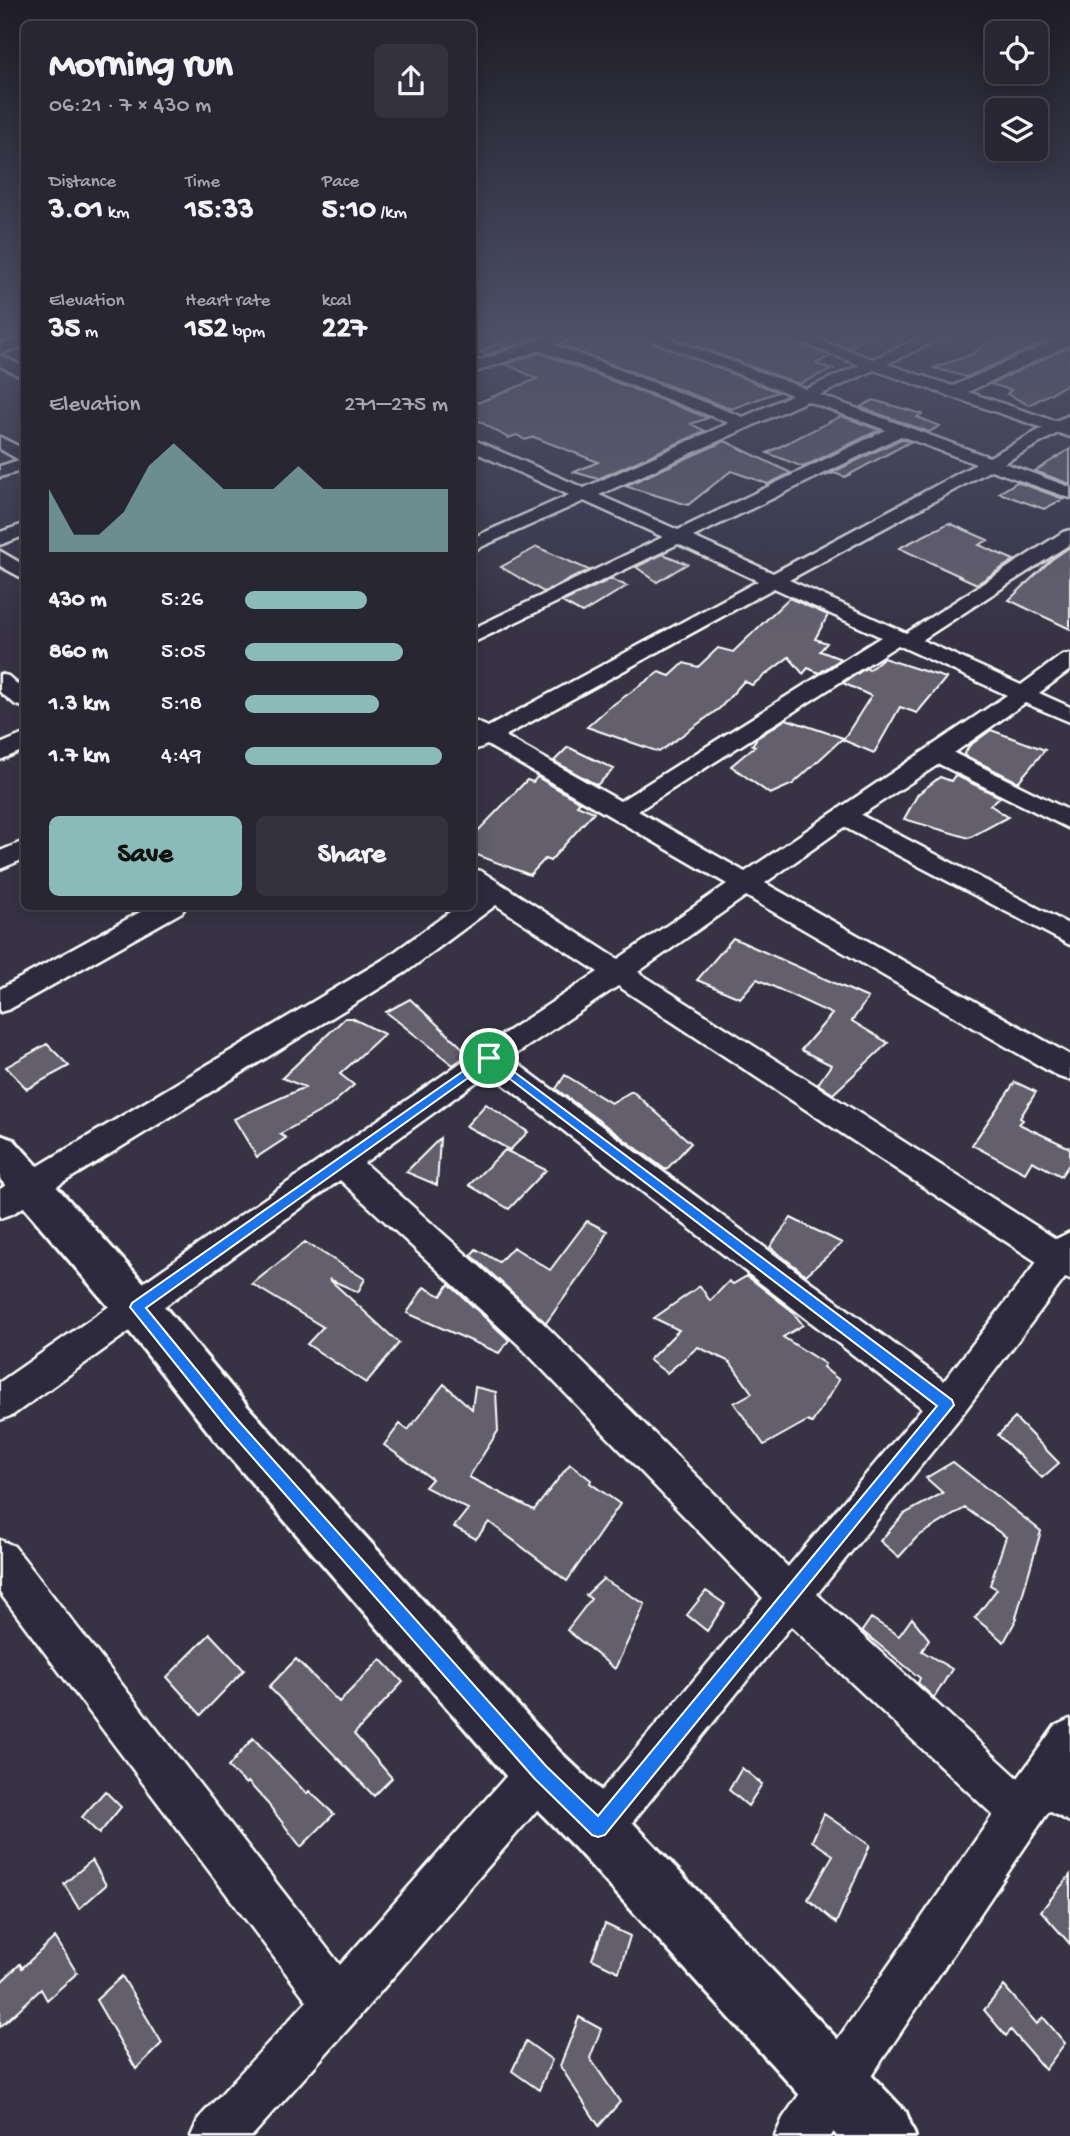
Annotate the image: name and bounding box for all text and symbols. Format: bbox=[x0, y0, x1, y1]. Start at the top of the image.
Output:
map controls bbox=[985, 21, 1048, 161]
button: locate bbox=[985, 21, 1048, 84]
button: share bbox=[374, 44, 448, 118]
text: Morning run bbox=[49, 45, 233, 89]
text: 06:21 · 7 × 430 m bbox=[49, 93, 211, 120]
button: layers bbox=[985, 98, 1048, 161]
text: Distance bbox=[49, 171, 116, 194]
text: Time bbox=[185, 171, 220, 194]
text: Pace bbox=[322, 171, 359, 194]
text: 3.01 bbox=[49, 194, 103, 229]
text: 15:33 bbox=[185, 194, 254, 229]
text: 5:10 bbox=[322, 194, 376, 229]
text: km bbox=[103, 202, 130, 225]
text: /km bbox=[376, 202, 407, 225]
text: Elevation bbox=[49, 290, 125, 313]
text: Heart rate bbox=[185, 290, 270, 313]
text: kcal bbox=[322, 290, 351, 313]
text: 35 bbox=[49, 313, 80, 348]
text: 152 bbox=[185, 313, 228, 348]
text: 227 bbox=[322, 313, 367, 348]
text: m bbox=[80, 321, 98, 344]
text: bpm bbox=[228, 321, 265, 344]
text: Elevation bbox=[49, 392, 140, 419]
text: 271–275 m bbox=[344, 392, 448, 419]
text: 430 m bbox=[49, 587, 107, 614]
text: 5:26 bbox=[161, 587, 203, 614]
text: 860 m bbox=[49, 639, 108, 666]
text: 5:05 bbox=[161, 639, 205, 666]
text: 1.3 km bbox=[49, 691, 109, 718]
text: 5:18 bbox=[161, 691, 202, 718]
text: 1.7 km bbox=[49, 743, 110, 770]
text: 4:49 bbox=[161, 743, 202, 770]
button: Save bbox=[49, 816, 242, 896]
button: Share bbox=[256, 816, 448, 896]
pin bbox=[459, 1028, 519, 1088]
icon: arrive bbox=[470, 1039, 508, 1077]

